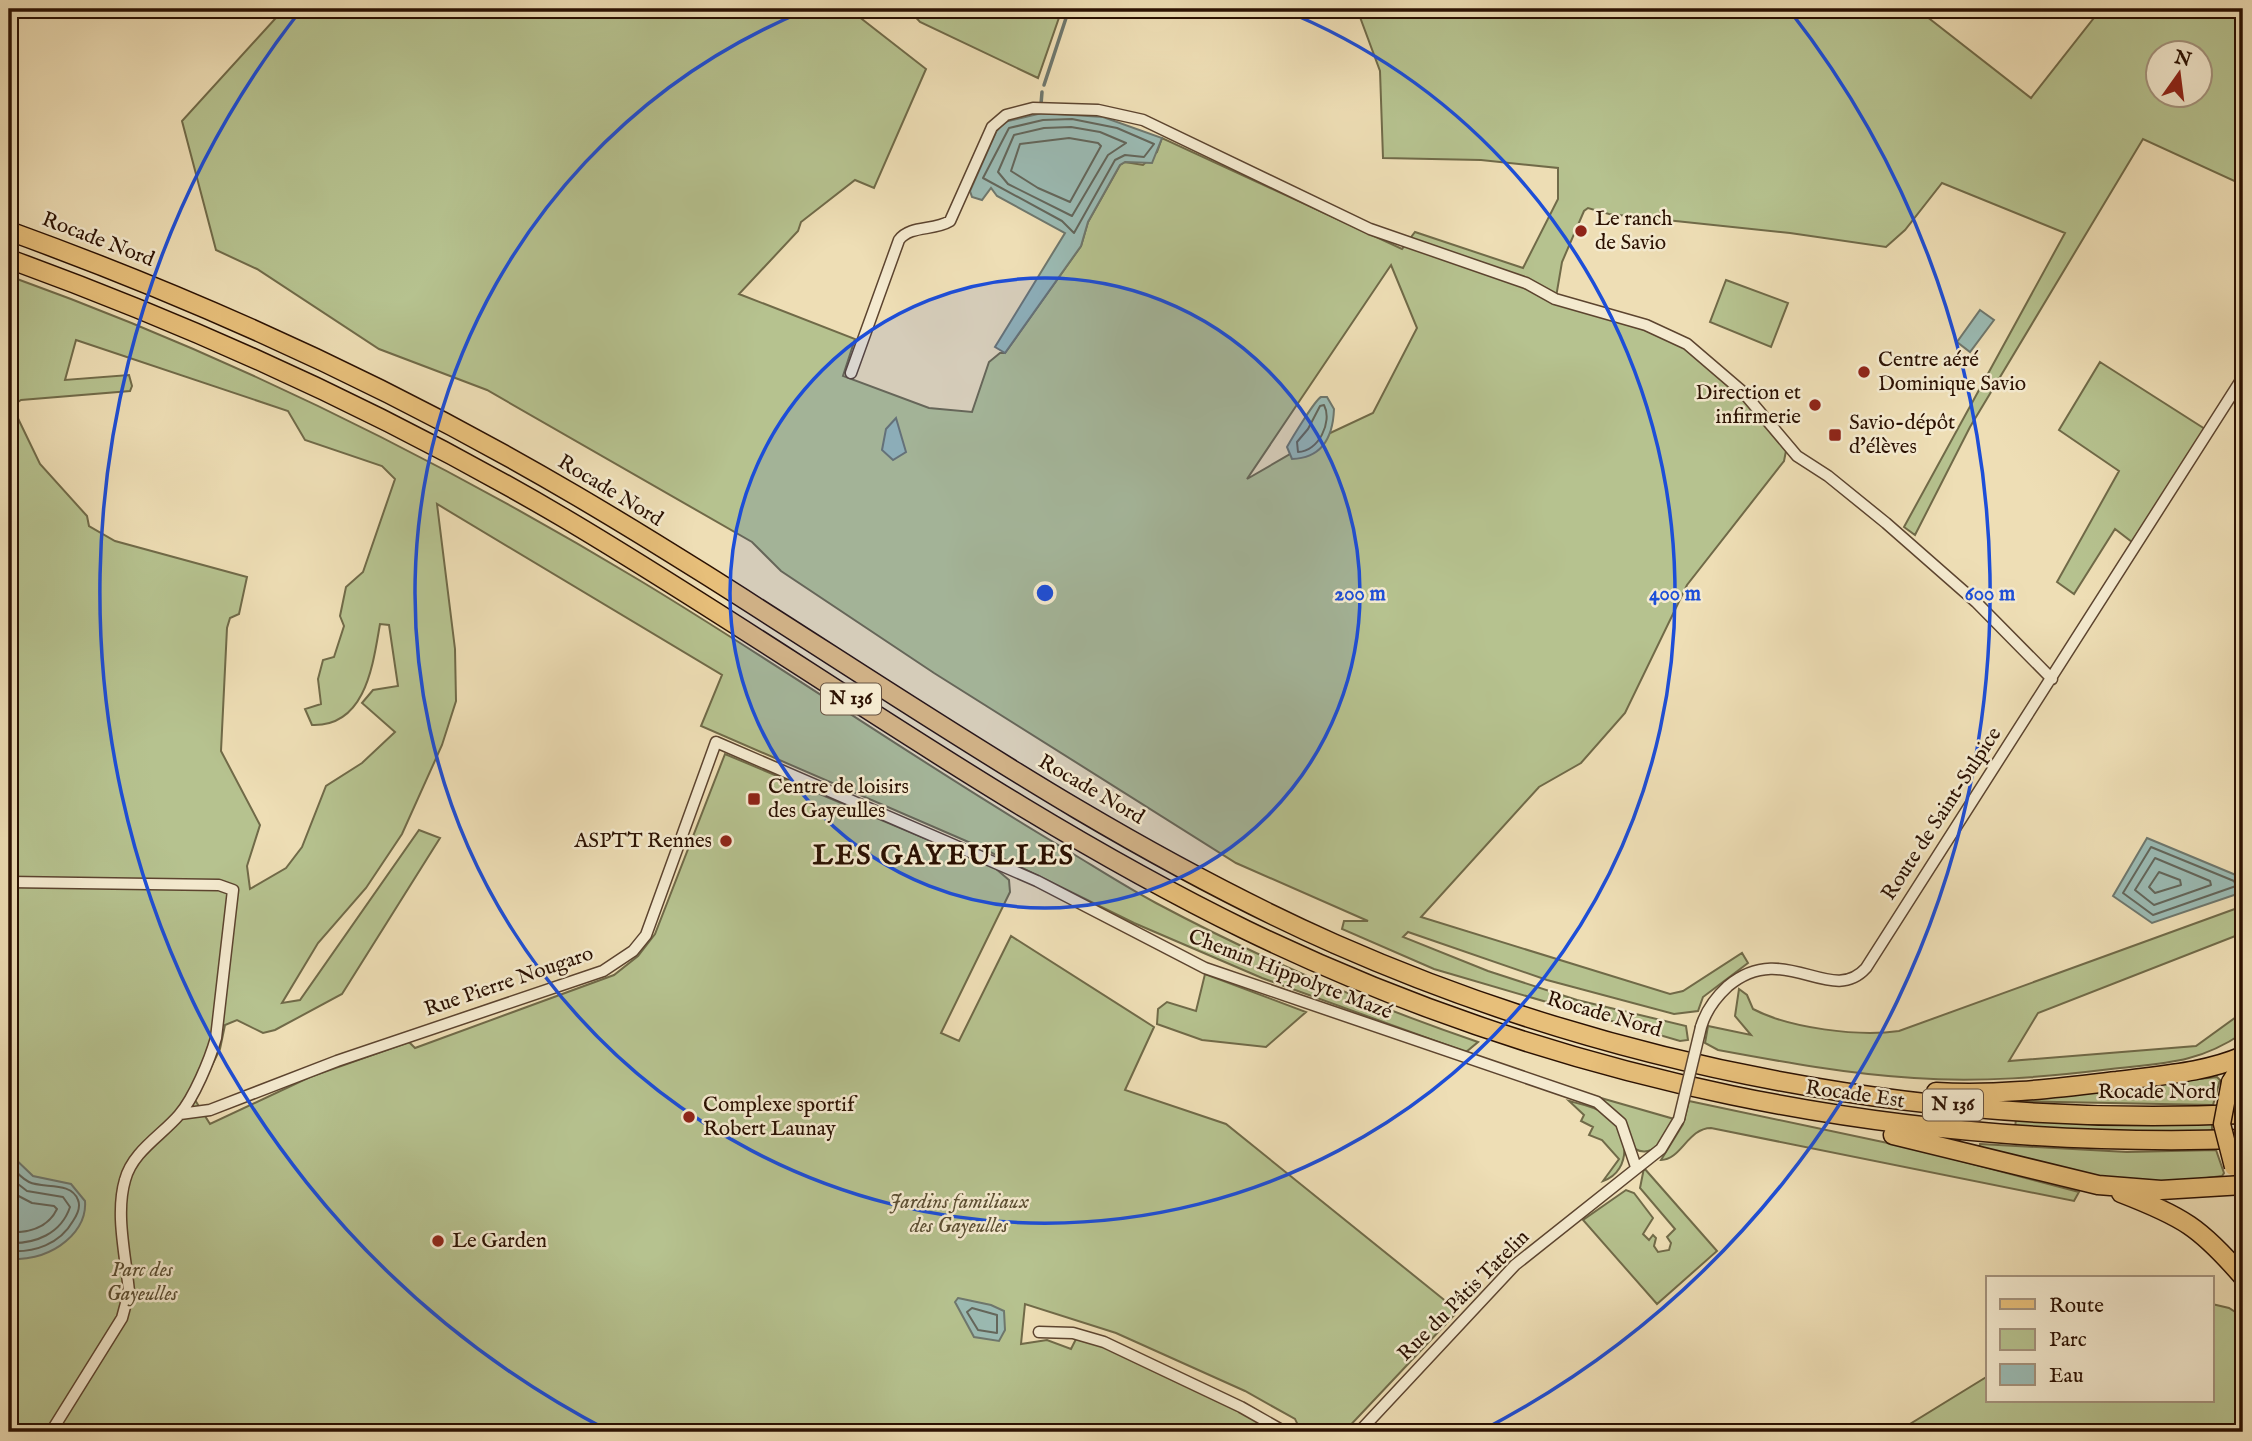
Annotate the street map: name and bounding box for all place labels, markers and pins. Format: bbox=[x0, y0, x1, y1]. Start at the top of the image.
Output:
place label: Le ranch de Savio bbox=[1595, 206, 1673, 257]
marker: Le ranch de Savio bbox=[1573, 223, 1589, 239]
place label: Centre aéré Dominique Savio bbox=[1878, 347, 2026, 398]
marker: Centre aéré Dominique Savio bbox=[1856, 364, 1872, 380]
place label: Direction et infirmerie bbox=[1696, 380, 1801, 431]
marker: Direction et infirmerie bbox=[1807, 397, 1823, 413]
place label: Savio-dépôt d'élèves bbox=[1849, 410, 1955, 461]
marker: Savio-dépôt d'élèves bbox=[1827, 427, 1843, 443]
centre of rings bbox=[1033, 581, 1057, 605]
place label: Centre de loisirs des Gayeulles bbox=[768, 774, 909, 825]
marker: Centre de loisirs des Gayeulles bbox=[746, 791, 762, 807]
place label: ASPTT Rennes bbox=[573, 828, 712, 855]
marker: ASPTT Rennes bbox=[718, 833, 734, 849]
place label: Complexe sportif Robert Launay bbox=[703, 1092, 858, 1143]
marker: Complexe sportif Robert Launay bbox=[681, 1109, 697, 1125]
place label: Le Garden bbox=[452, 1228, 547, 1255]
marker: Le Garden bbox=[430, 1233, 446, 1249]

